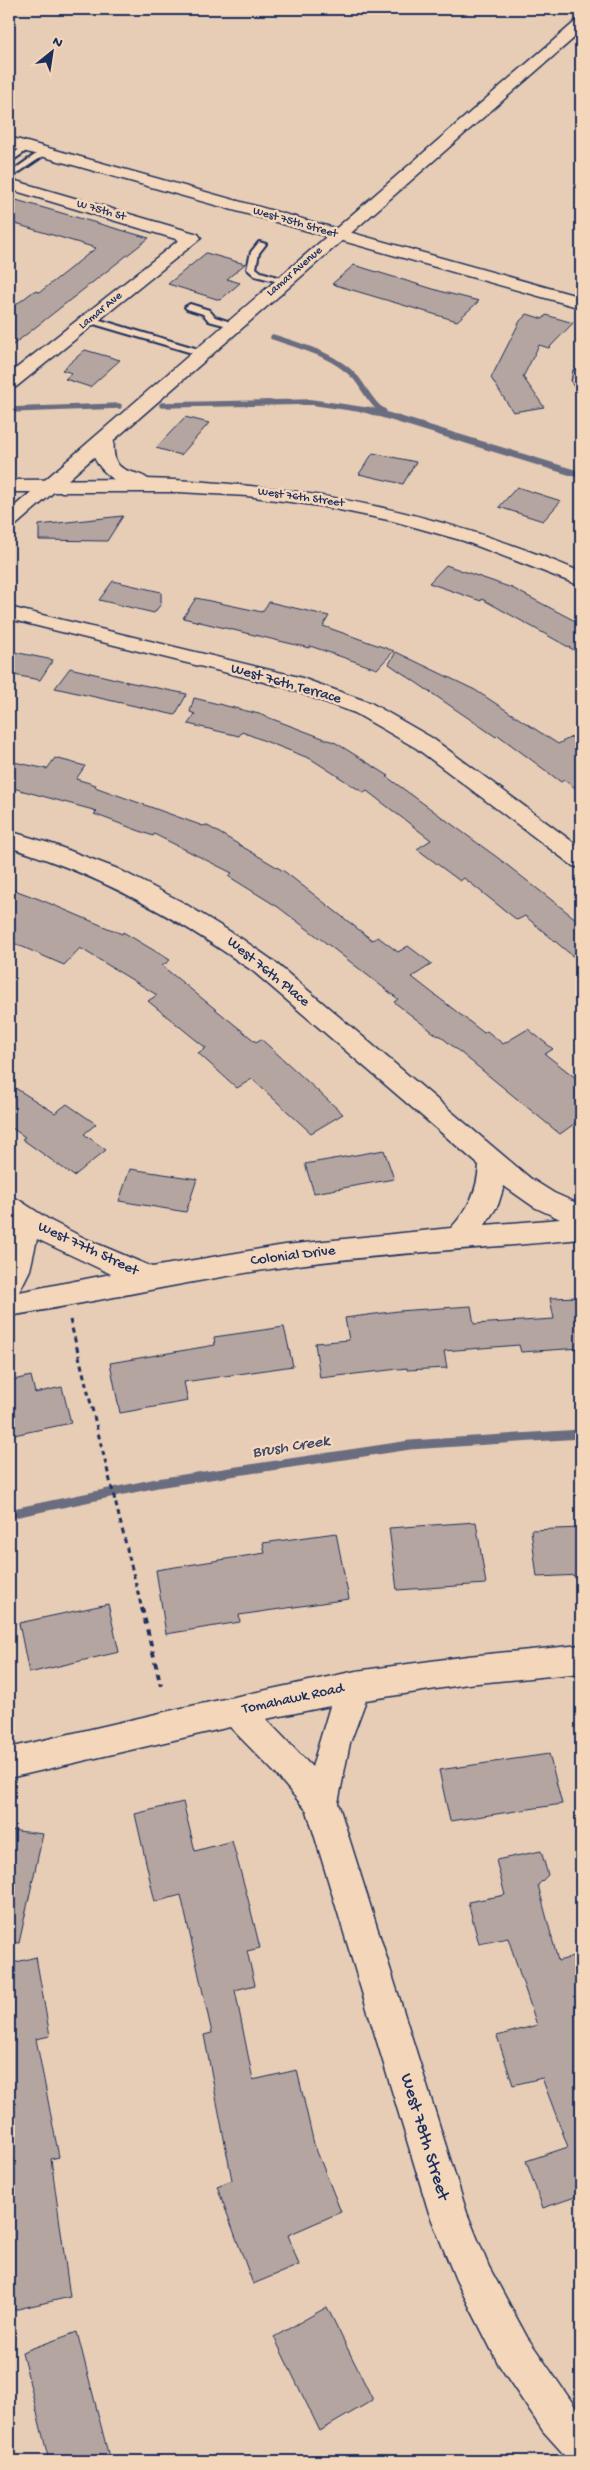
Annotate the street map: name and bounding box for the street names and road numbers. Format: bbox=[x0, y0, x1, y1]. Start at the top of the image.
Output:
street label: W 75th St bbox=[75, 197, 128, 225]
street label: West 75th Street bbox=[251, 204, 340, 242]
street label: Lamar Avenue bbox=[264, 243, 326, 300]
street label: Lamar Ave bbox=[76, 289, 126, 333]
street label: West 76th Street bbox=[257, 485, 346, 511]
street label: West 76th Terrace bbox=[229, 660, 344, 708]
street label: West 76th Place bbox=[223, 933, 313, 1011]
street label: West 77th Street bbox=[35, 1218, 143, 1281]
street label: Colonial Drive bbox=[250, 1242, 337, 1270]
street label: Tomahawk Road bbox=[240, 1679, 347, 1719]
street label: West 78th Street bbox=[395, 2071, 454, 2204]

